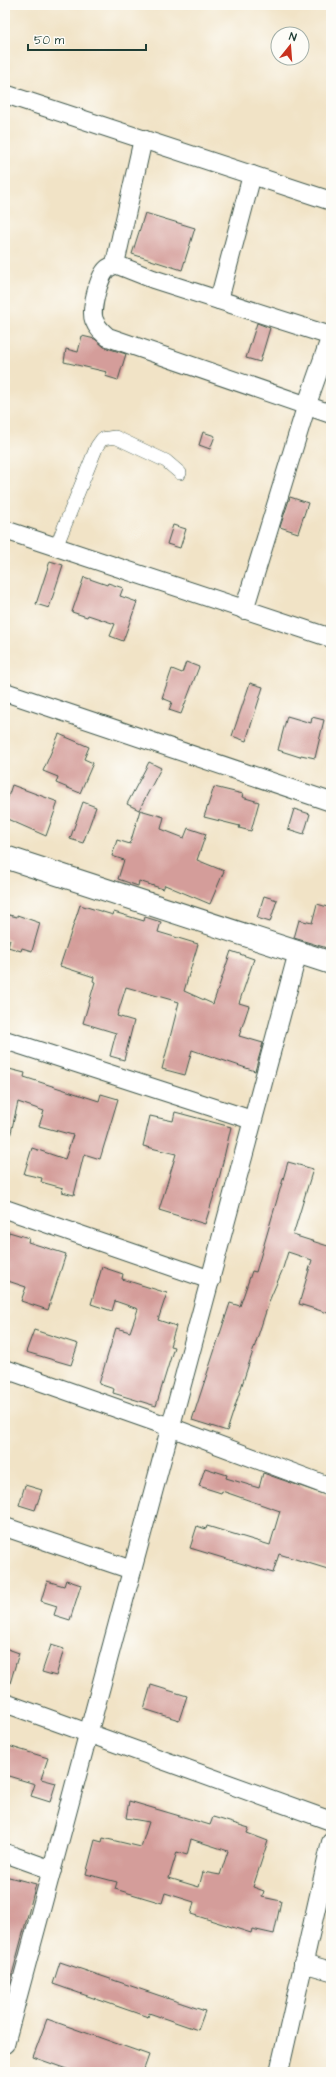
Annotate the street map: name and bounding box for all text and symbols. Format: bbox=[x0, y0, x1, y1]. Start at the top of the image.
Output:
scale bar bbox=[28, 26, 146, 52]
north arrow bbox=[270, 26, 310, 66]
text: N bbox=[287, 29, 298, 45]
text: 50 m bbox=[34, 32, 65, 49]

